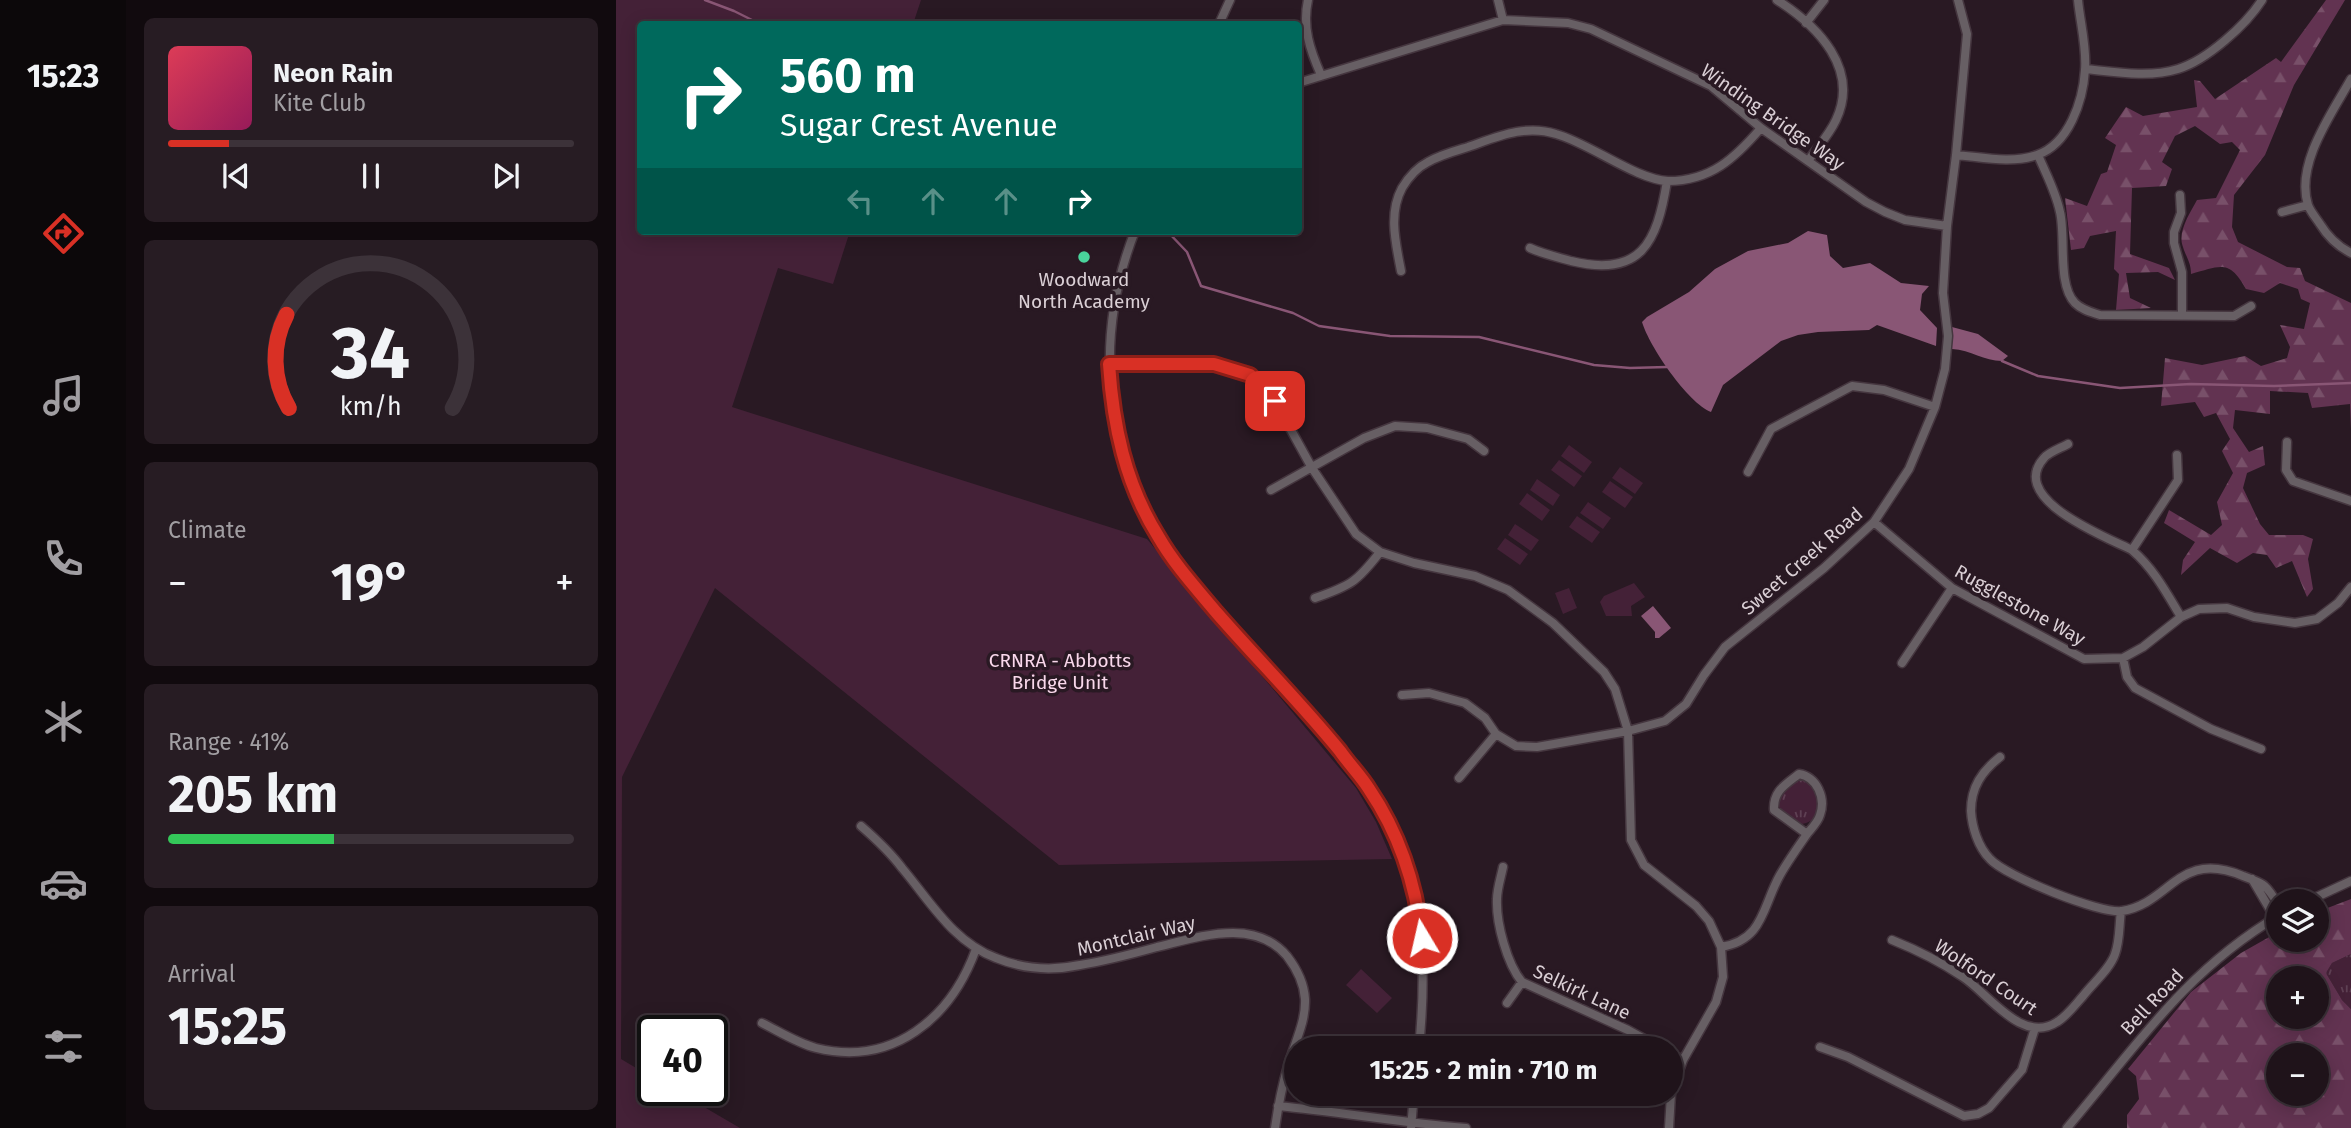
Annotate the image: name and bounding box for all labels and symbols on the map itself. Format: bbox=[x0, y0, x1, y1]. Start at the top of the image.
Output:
street label: Winding Bridge Way bbox=[1697, 59, 1850, 176]
marker: Woodward North Academy bbox=[1076, 249, 1092, 265]
place label: Woodward North Academy bbox=[1018, 268, 1151, 313]
pin bbox=[1245, 371, 1305, 431]
street label: Sweet Creek Road bbox=[1737, 502, 1867, 620]
street label: Rugglestone Way bbox=[1951, 560, 2090, 651]
park label: CRNRA - Abbotts Bridge Unit bbox=[989, 649, 1131, 694]
position arrow bbox=[1385, 901, 1459, 975]
street label: Montclair Way bbox=[1075, 911, 1198, 961]
street label: Wolford Court bbox=[1930, 934, 2042, 1020]
street label: Selkirk Lane bbox=[1530, 959, 1634, 1025]
street label: Bell Road bbox=[2116, 964, 2188, 1040]
speed limit sign: 40 bbox=[637, 1015, 728, 1106]

